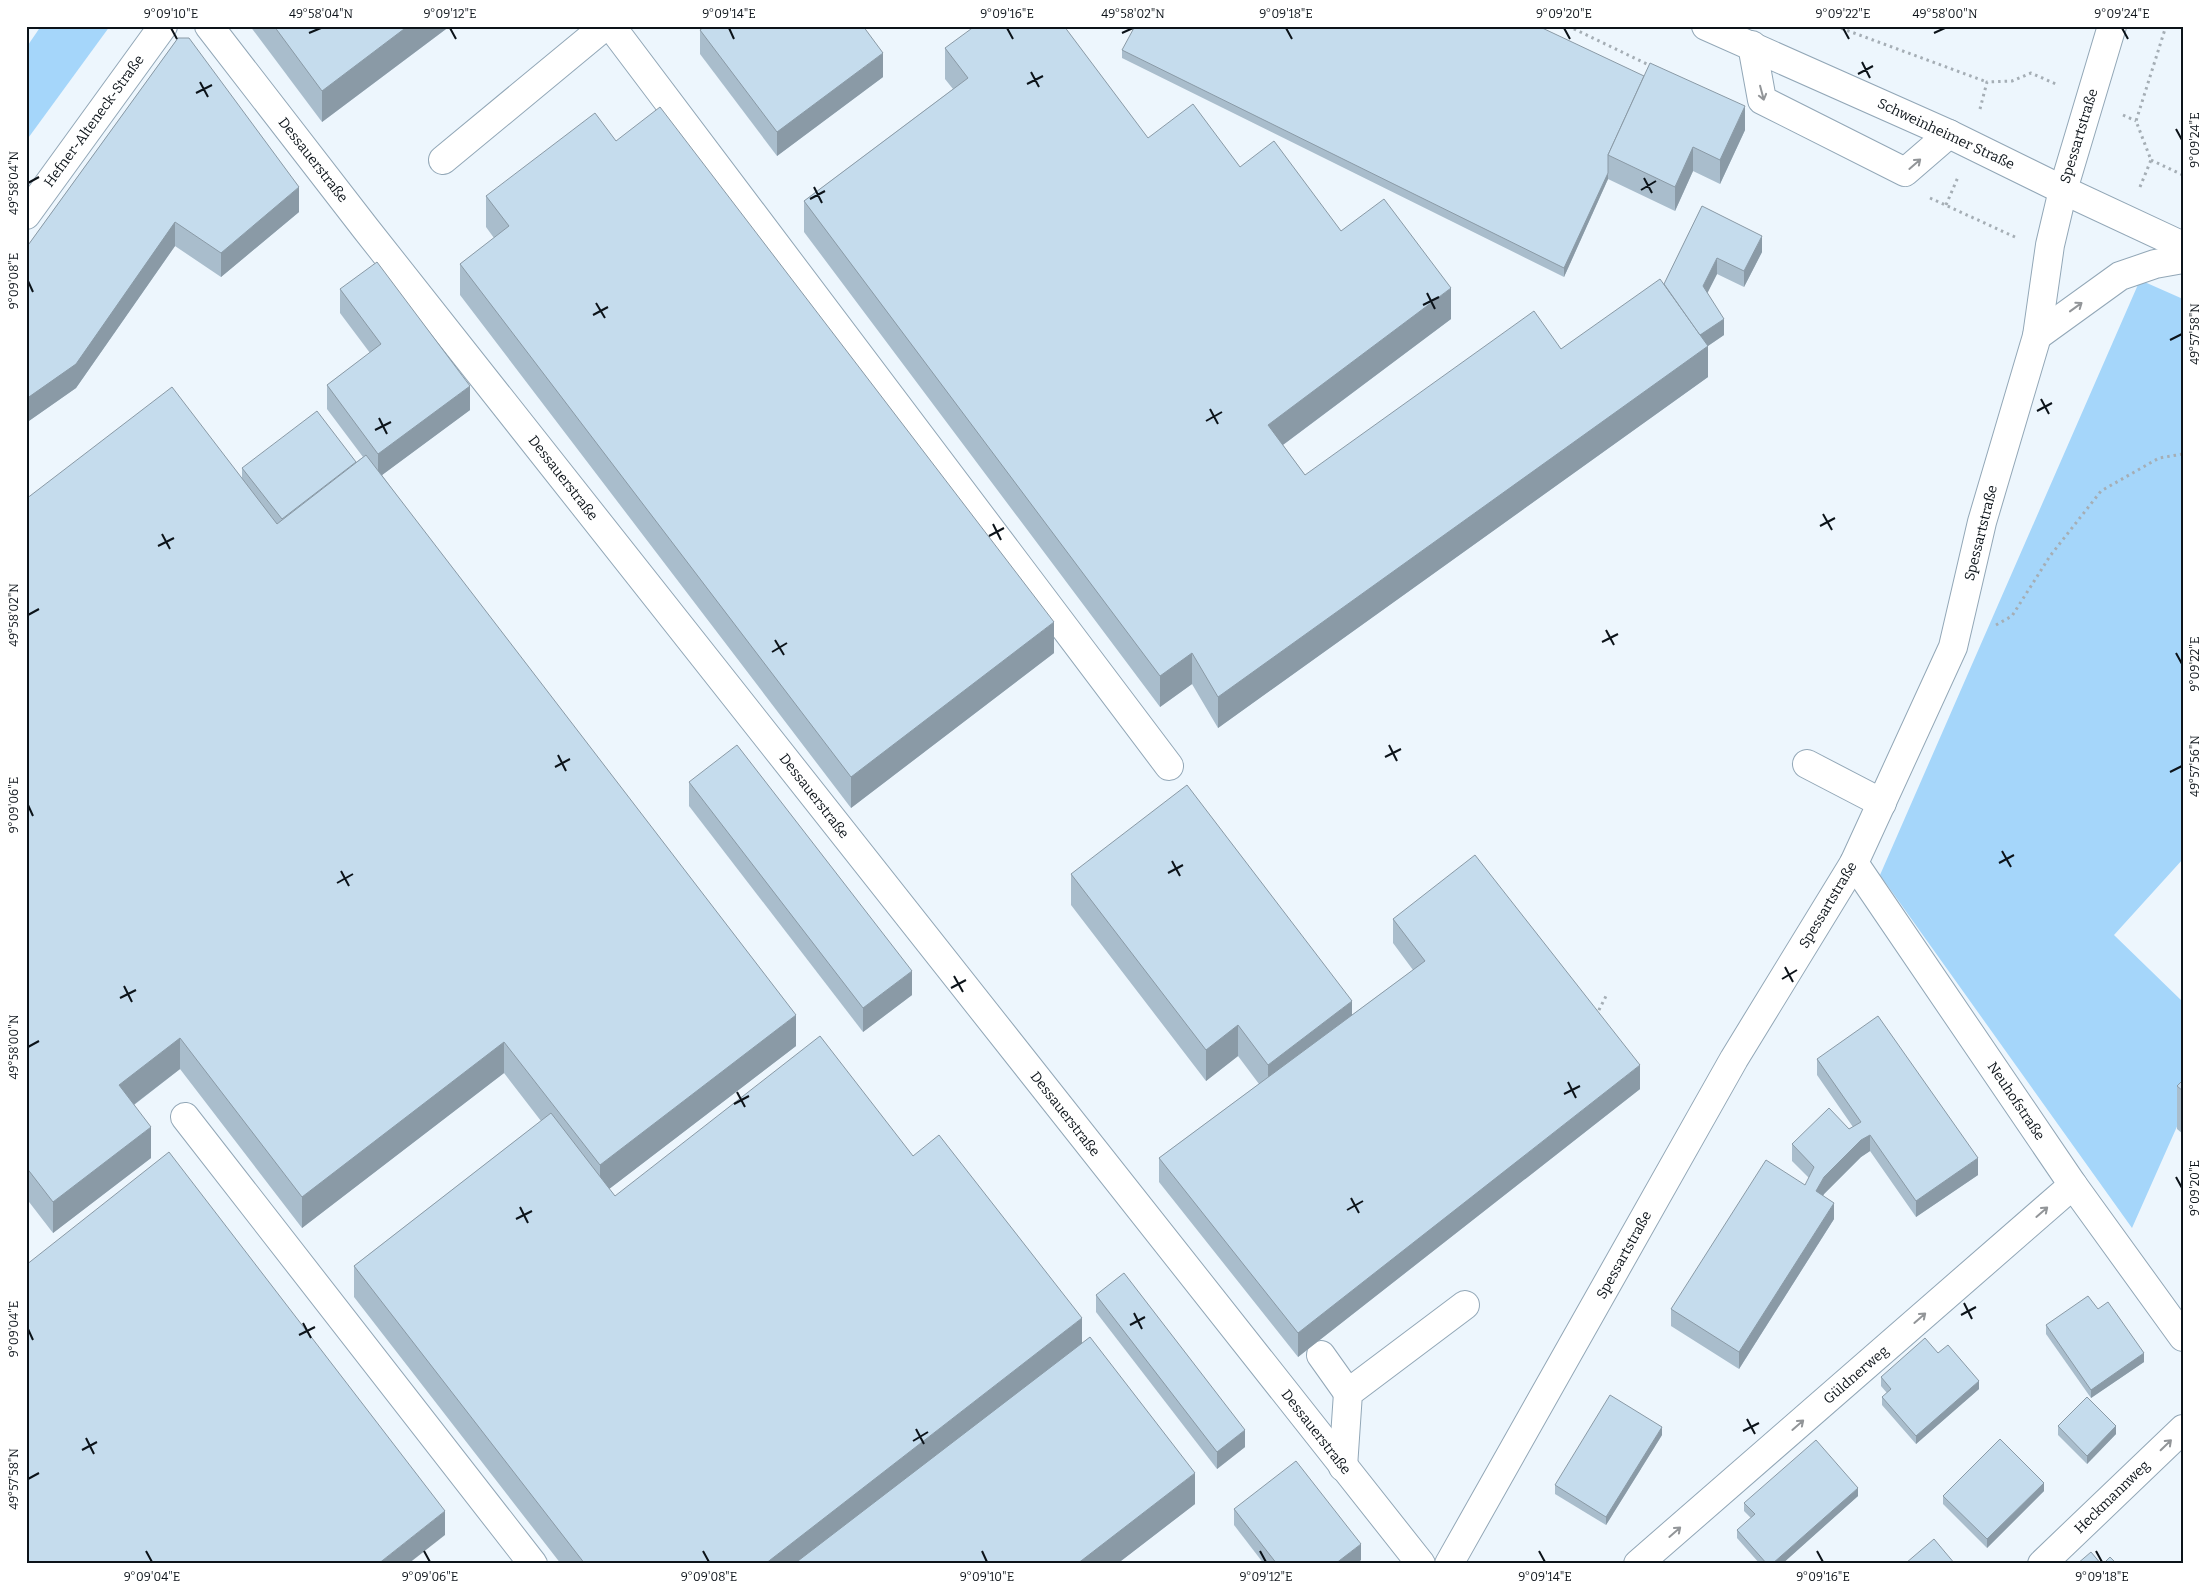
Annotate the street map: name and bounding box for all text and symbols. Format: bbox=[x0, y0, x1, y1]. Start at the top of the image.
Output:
text: 9°09'10"E bbox=[144, 7, 198, 21]
text: 49°58'04"N bbox=[289, 7, 354, 21]
text: 9°09'12"E bbox=[423, 7, 477, 21]
text: 9°09'14"E bbox=[702, 7, 756, 21]
text: 9°09'16"E bbox=[980, 7, 1034, 21]
text: 49°58'02"N bbox=[1101, 7, 1165, 21]
text: 9°09'18"E bbox=[1259, 7, 1313, 21]
text: 9°09'20"E bbox=[1536, 7, 1592, 21]
text: 9°09'22"E bbox=[1816, 7, 1870, 21]
text: 49°58'00"N bbox=[1913, 7, 1978, 21]
text: 9°09'24"E bbox=[2094, 7, 2150, 21]
street label: Hefner-Alteneck-Straße bbox=[40, 52, 148, 190]
one-way arrow bbox=[1757, 85, 1767, 101]
street label: Spessartstraße bbox=[2057, 87, 2101, 185]
street label: Schweinheimer Straße bbox=[1875, 95, 2017, 173]
text: 9°09'24"E bbox=[2188, 112, 2202, 168]
street label: Dessauerstraße bbox=[275, 114, 351, 206]
text: 49°58'04"N bbox=[7, 150, 21, 215]
one-way arrow bbox=[1908, 158, 1921, 169]
text: 9°09'08"E bbox=[7, 253, 21, 309]
one-way arrow bbox=[2069, 302, 2083, 312]
text: 49°57'58"N bbox=[2188, 303, 2202, 365]
street label: Dessauerstraße bbox=[525, 432, 601, 524]
street label: Spessartstraße bbox=[1961, 483, 2001, 583]
text: 49°58'02"N bbox=[7, 583, 21, 647]
text: 9°09'22"E bbox=[2188, 637, 2202, 691]
text: 49°57'56"N bbox=[2188, 735, 2202, 797]
street label: Dessauerstraße bbox=[776, 750, 852, 842]
text: 9°09'06"E bbox=[7, 777, 21, 833]
street label: Spessartstraße bbox=[1795, 859, 1861, 951]
text: 49°58'00"N bbox=[7, 1014, 21, 1079]
street label: Neuhofstraße bbox=[1984, 1059, 2048, 1143]
street label: Dessauerstraße bbox=[1027, 1068, 1103, 1160]
text: 9°09'20"E bbox=[2188, 1160, 2202, 1216]
one-way arrow bbox=[2036, 1206, 2049, 1217]
street label: Spessartstraße bbox=[1593, 1208, 1655, 1302]
text: 9°09'04"E bbox=[7, 1301, 21, 1357]
one-way arrow bbox=[1913, 1313, 1926, 1324]
street label: Güldnerweg bbox=[1820, 1342, 1892, 1408]
street label: Dessauerstraße bbox=[1278, 1386, 1354, 1478]
one-way arrow bbox=[1791, 1420, 1804, 1431]
one-way arrow bbox=[2160, 1439, 2172, 1451]
text: 49°57'58"N bbox=[7, 1448, 21, 1510]
street label: Heckmannweg bbox=[2071, 1457, 2153, 1537]
one-way arrow bbox=[1668, 1526, 1681, 1538]
text: 9°09'04"E bbox=[124, 1570, 180, 1584]
text: 9°09'06"E bbox=[402, 1570, 458, 1584]
text: 9°09'08"E bbox=[681, 1570, 737, 1584]
text: 9°09'10"E bbox=[960, 1570, 1014, 1584]
text: 9°09'12"E bbox=[1239, 1570, 1293, 1584]
text: 9°09'14"E bbox=[1518, 1570, 1572, 1584]
text: 9°09'16"E bbox=[1796, 1570, 1850, 1584]
text: 9°09'18"E bbox=[2075, 1570, 2129, 1584]

